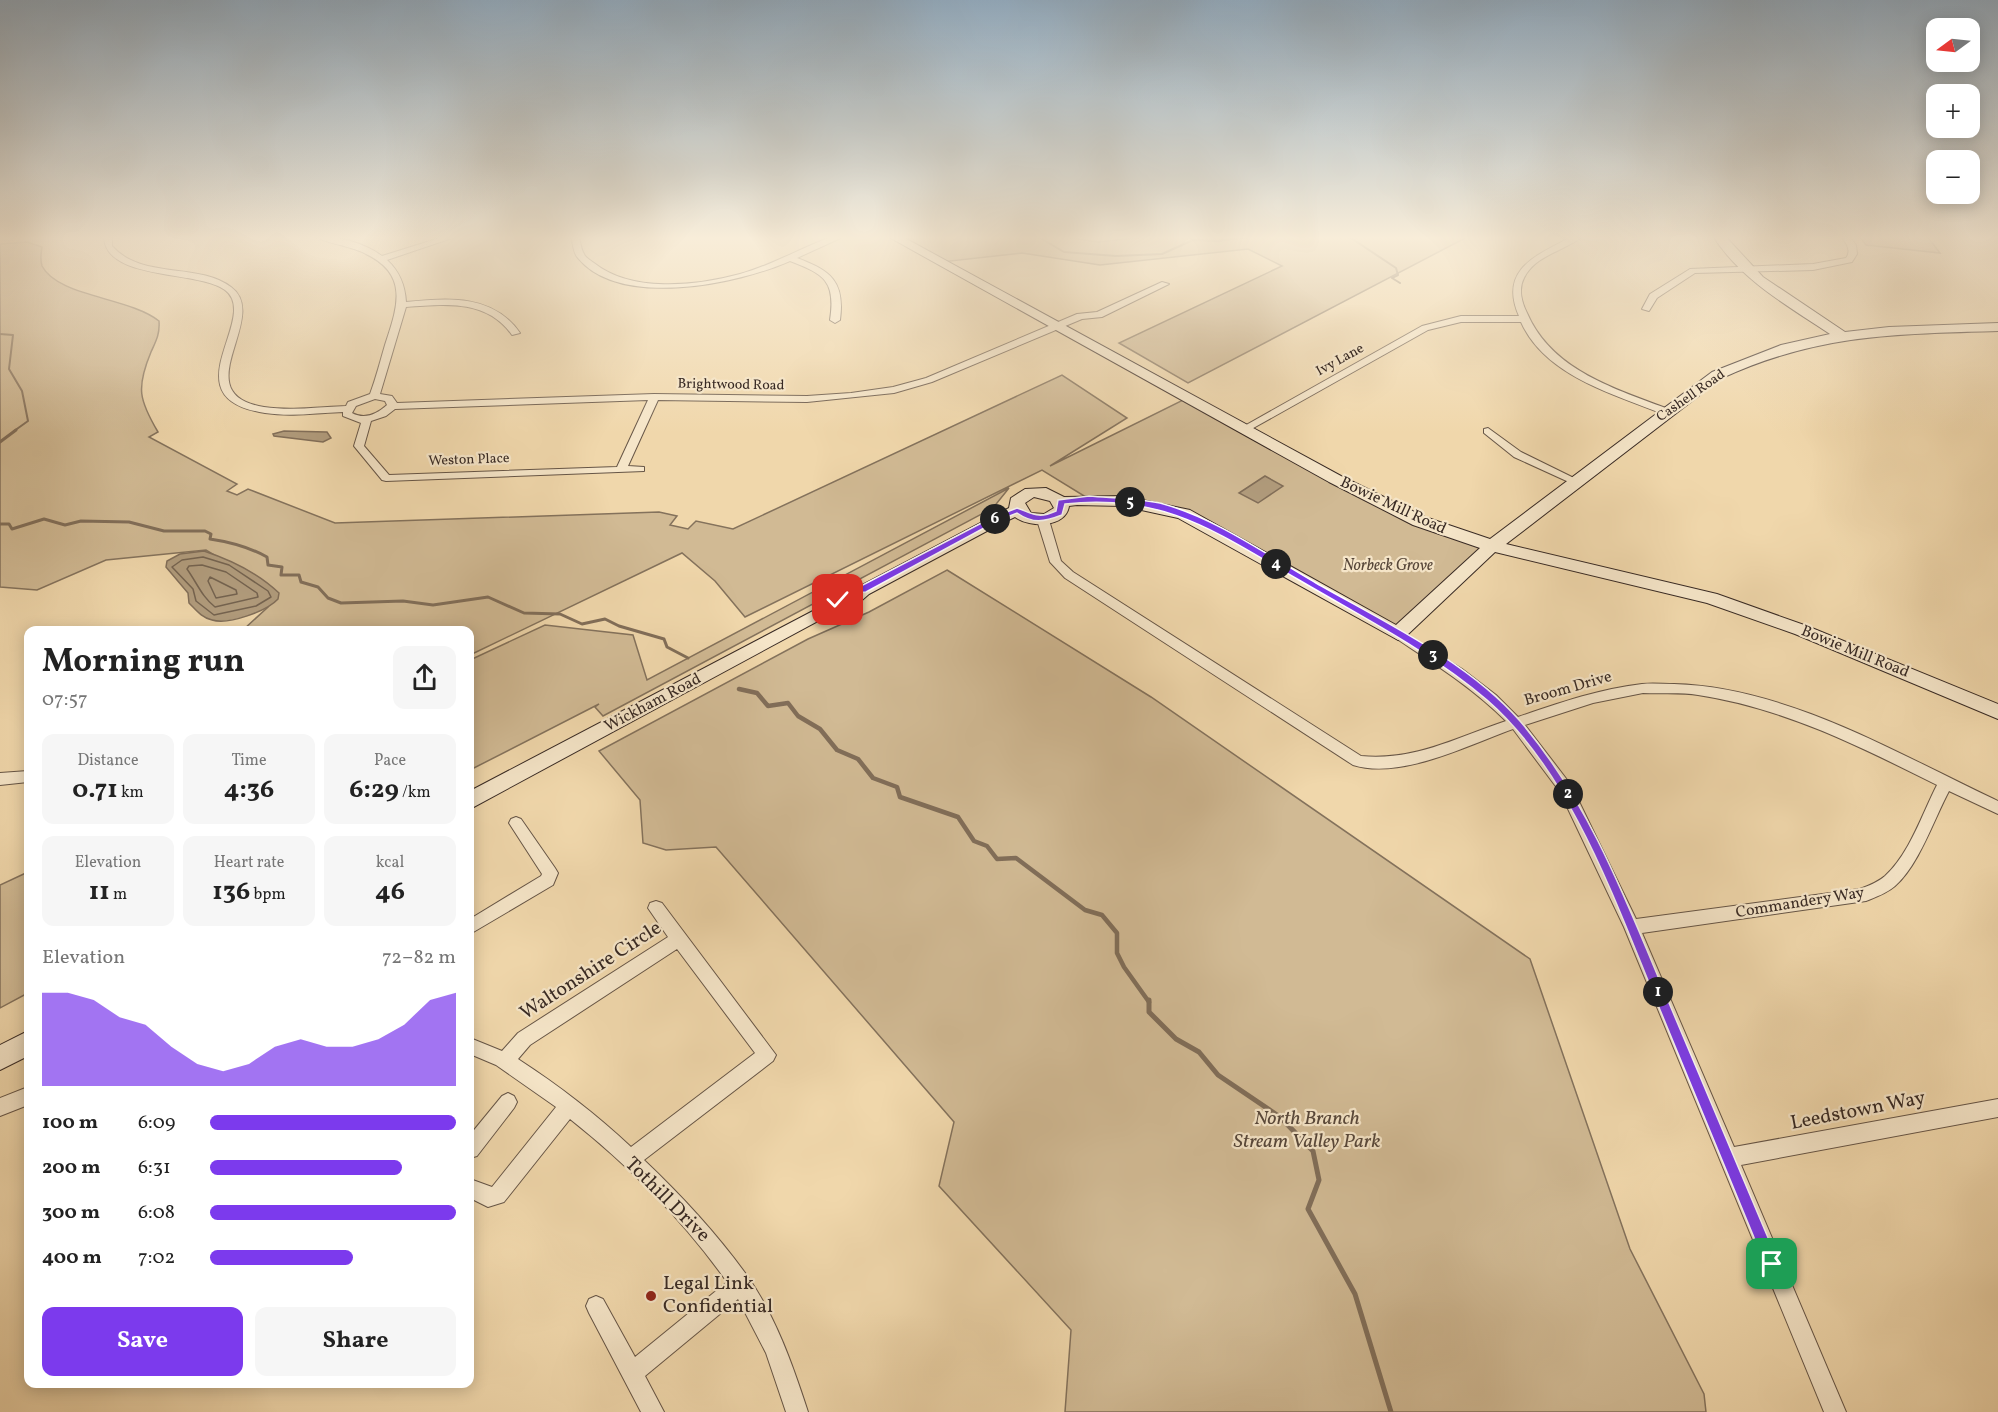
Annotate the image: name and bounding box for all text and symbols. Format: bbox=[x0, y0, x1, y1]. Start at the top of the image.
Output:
north arrow bbox=[1926, 18, 1980, 72]
map controls bbox=[1926, 18, 1980, 204]
button: + bbox=[1926, 84, 1980, 138]
button: − bbox=[1926, 150, 1980, 204]
street label: Ivy Lane bbox=[1313, 339, 1368, 381]
street label: Cashell Road bbox=[1653, 365, 1729, 427]
street label: Brightwood Road bbox=[677, 375, 785, 395]
street label: Weston Place bbox=[428, 449, 510, 471]
street label: Bowie Mill Road bbox=[1336, 472, 1450, 540]
pin: 5 bbox=[1115, 487, 1145, 517]
text: 5 bbox=[1126, 491, 1134, 513]
pin: 6 bbox=[980, 504, 1010, 534]
text: 6 bbox=[991, 508, 999, 530]
pin: 4 bbox=[1261, 549, 1291, 579]
text: 4 bbox=[1271, 553, 1281, 575]
park label: Norbeck Grove bbox=[1343, 555, 1433, 577]
pin bbox=[812, 574, 863, 625]
icon: check bbox=[821, 583, 854, 616]
street label: Bowie Mill Road bbox=[1798, 620, 1912, 684]
text: Morning run bbox=[42, 640, 245, 686]
pin: 3 bbox=[1418, 640, 1448, 670]
text: 3 bbox=[1429, 644, 1437, 666]
button: share bbox=[393, 646, 456, 709]
street label: Broom Drive bbox=[1522, 666, 1614, 712]
street label: Wickham Road bbox=[601, 668, 705, 738]
text: 07:57 bbox=[42, 686, 88, 714]
text: Distance bbox=[77, 750, 139, 772]
text: Time bbox=[231, 750, 267, 772]
text: Pace bbox=[374, 750, 406, 772]
text: 0.71 bbox=[72, 772, 118, 808]
text: 4:36 bbox=[224, 772, 274, 808]
text: 6:29 bbox=[349, 772, 399, 808]
pin: 2 bbox=[1553, 779, 1583, 809]
text: km bbox=[118, 782, 144, 804]
text: /km bbox=[399, 782, 431, 804]
text: 2 bbox=[1564, 783, 1572, 805]
text: Elevation bbox=[75, 852, 141, 874]
text: Heart rate bbox=[214, 852, 284, 874]
text: kcal bbox=[376, 852, 404, 874]
text: 11 bbox=[89, 874, 110, 910]
text: 136 bbox=[212, 874, 250, 910]
text: 46 bbox=[375, 874, 405, 910]
street label: Commandery Way bbox=[1734, 882, 1866, 924]
text: m bbox=[110, 884, 127, 906]
text: bpm bbox=[250, 884, 286, 906]
street label: Waltonshire Circle bbox=[515, 915, 667, 1027]
text: Elevation bbox=[42, 944, 125, 972]
text: 72–82 m bbox=[382, 944, 456, 972]
pin: 1 bbox=[1643, 977, 1673, 1007]
text: 1 bbox=[1655, 981, 1661, 1003]
street label: Leedstown Way bbox=[1788, 1084, 1928, 1138]
park label: North Branch Stream Valley Park bbox=[1234, 1105, 1380, 1156]
text: 100 m bbox=[42, 1109, 98, 1137]
text: 6:09 bbox=[138, 1109, 175, 1137]
street label: Tothill Drive bbox=[618, 1151, 716, 1249]
text: 200 m bbox=[42, 1154, 100, 1182]
text: 6:31 bbox=[138, 1154, 171, 1182]
text: 300 m bbox=[42, 1199, 100, 1227]
text: 6:08 bbox=[138, 1199, 175, 1227]
pin bbox=[1746, 1238, 1797, 1289]
text: 400 m bbox=[42, 1244, 102, 1272]
text: 7:02 bbox=[138, 1244, 175, 1272]
icon: arrive bbox=[1755, 1247, 1788, 1280]
place label: Legal Link Confidential bbox=[663, 1270, 773, 1321]
marker: Legal Link Confidential bbox=[644, 1289, 658, 1303]
button: Save bbox=[42, 1307, 243, 1376]
button: Share bbox=[255, 1307, 456, 1376]

